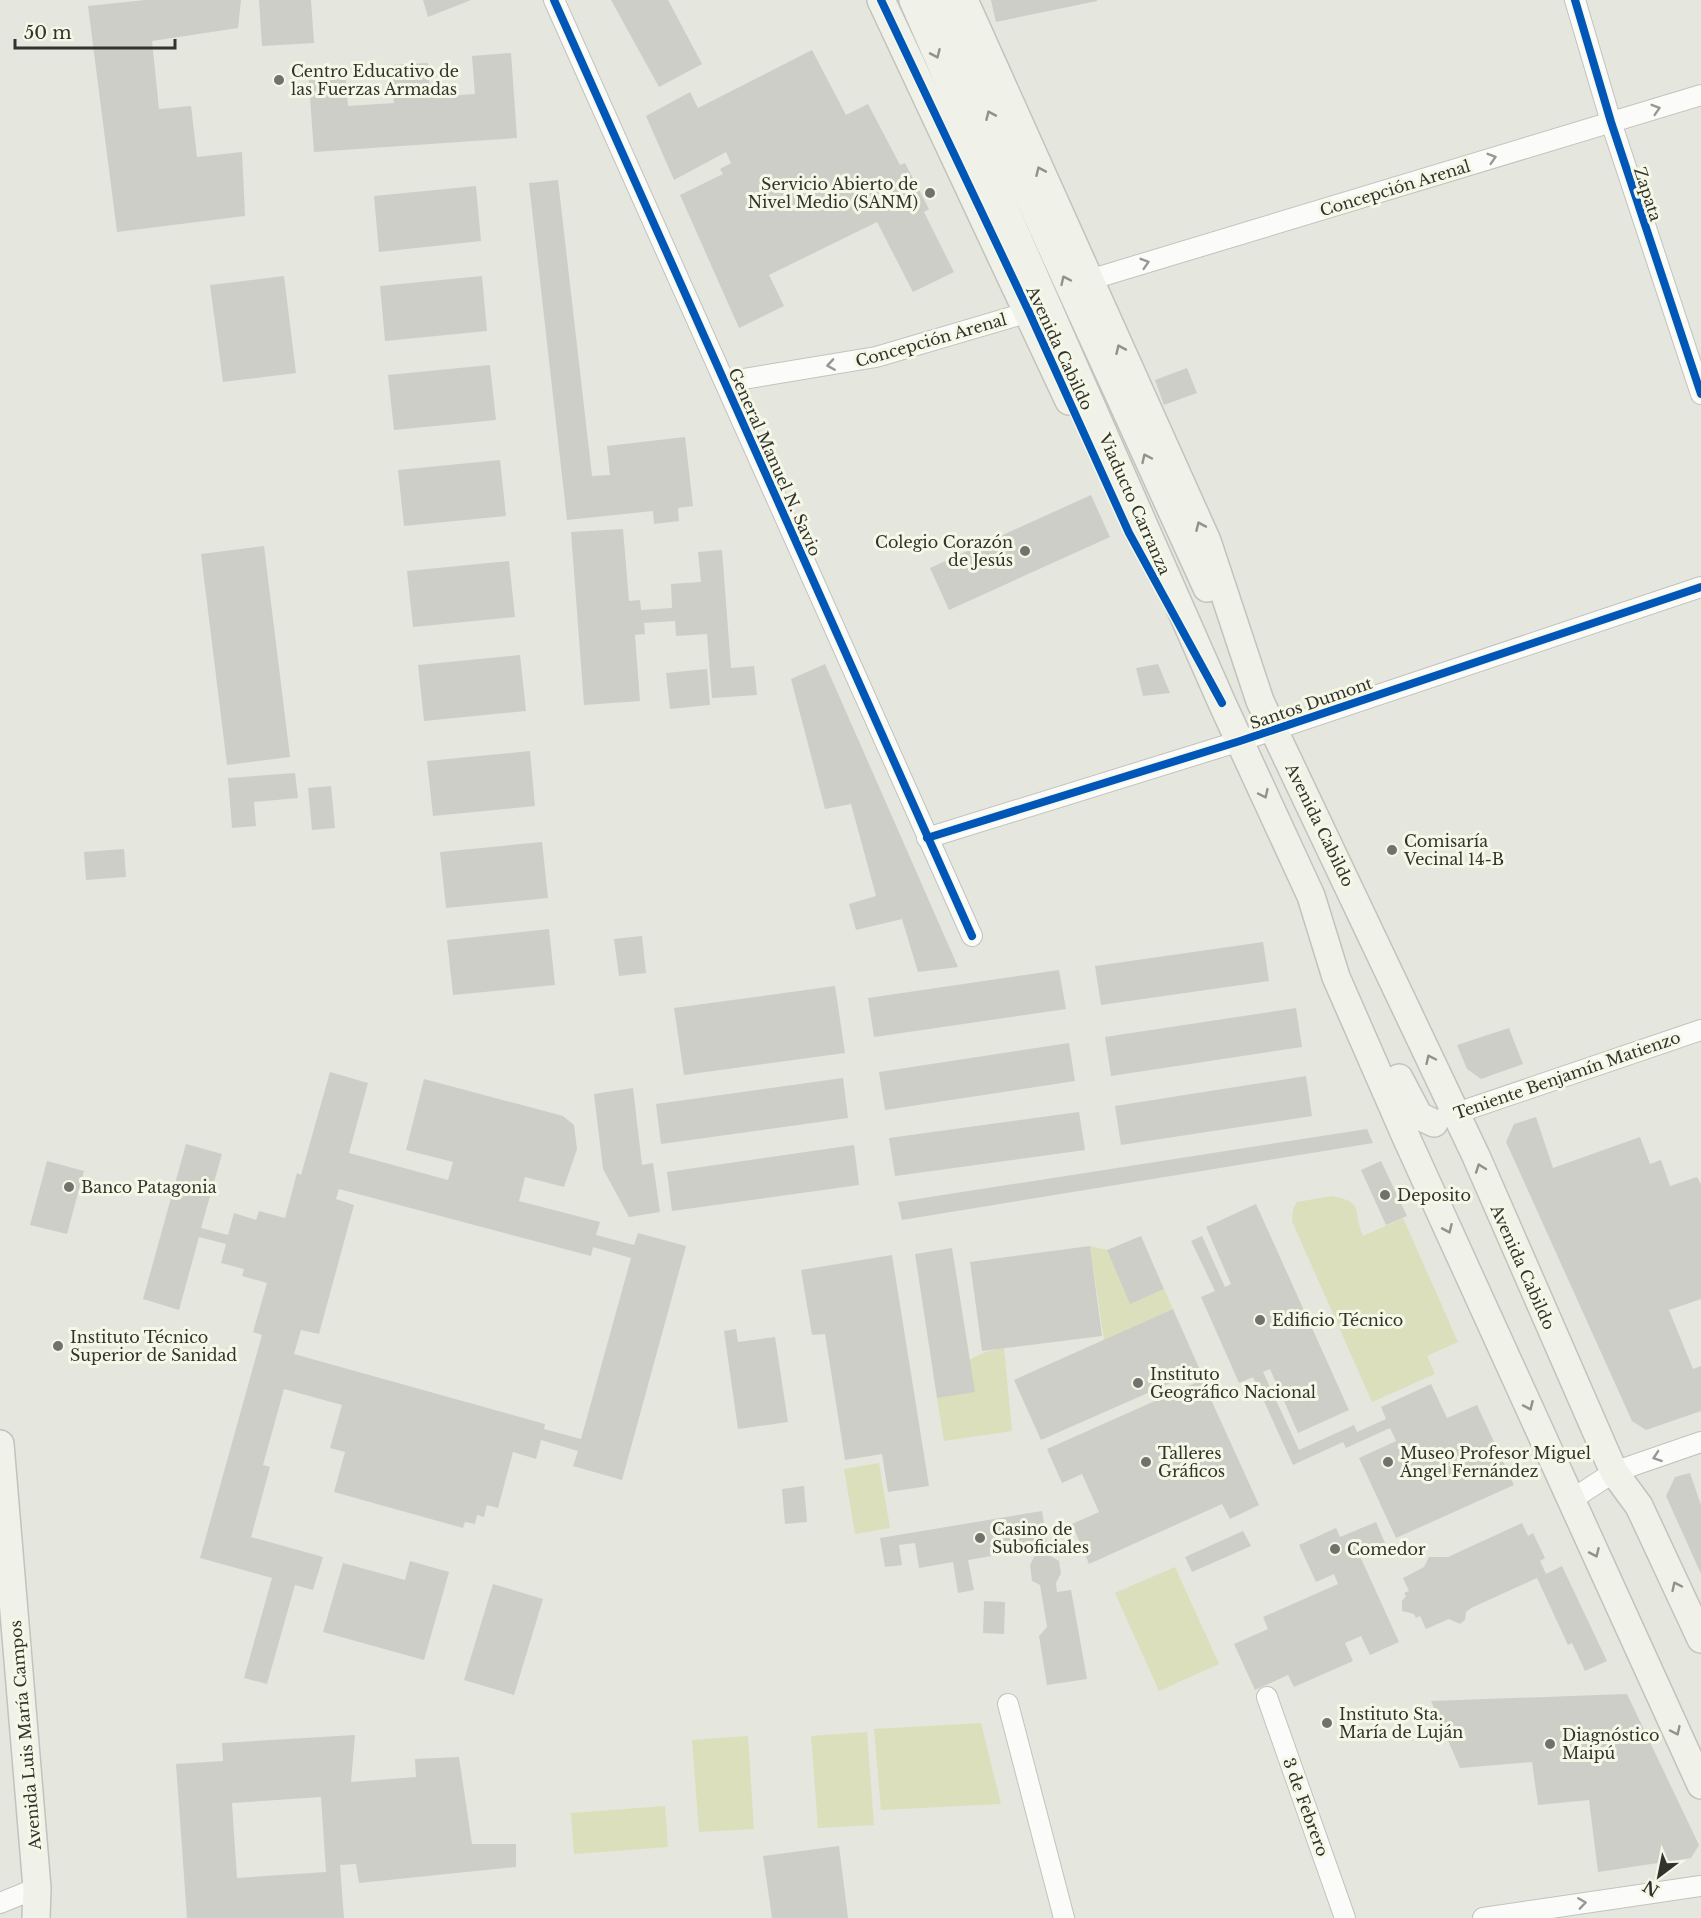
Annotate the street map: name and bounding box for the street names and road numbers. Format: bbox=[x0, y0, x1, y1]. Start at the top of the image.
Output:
street label: Concepción Arenal bbox=[1317, 156, 1473, 220]
street label: Zapata bbox=[1630, 164, 1666, 224]
street label: Avenida Cabildo bbox=[1022, 282, 1098, 413]
street label: Concepción Arenal bbox=[853, 309, 1009, 371]
street label: General Manuel N. Savio bbox=[724, 365, 826, 559]
street label: Viaducto Carranza bbox=[1094, 429, 1175, 578]
street label: Santos Dumont bbox=[1247, 673, 1375, 733]
street label: Avenida Cabildo bbox=[1281, 759, 1359, 890]
street label: Teniente Benjamín Matienzo bbox=[1451, 1027, 1683, 1123]
street label: Avenida Cabildo bbox=[1486, 1201, 1560, 1333]
street label: Avenida Luis María Campos bbox=[5, 1619, 45, 1852]
street label: 3 de Febrero bbox=[1279, 1755, 1333, 1859]

